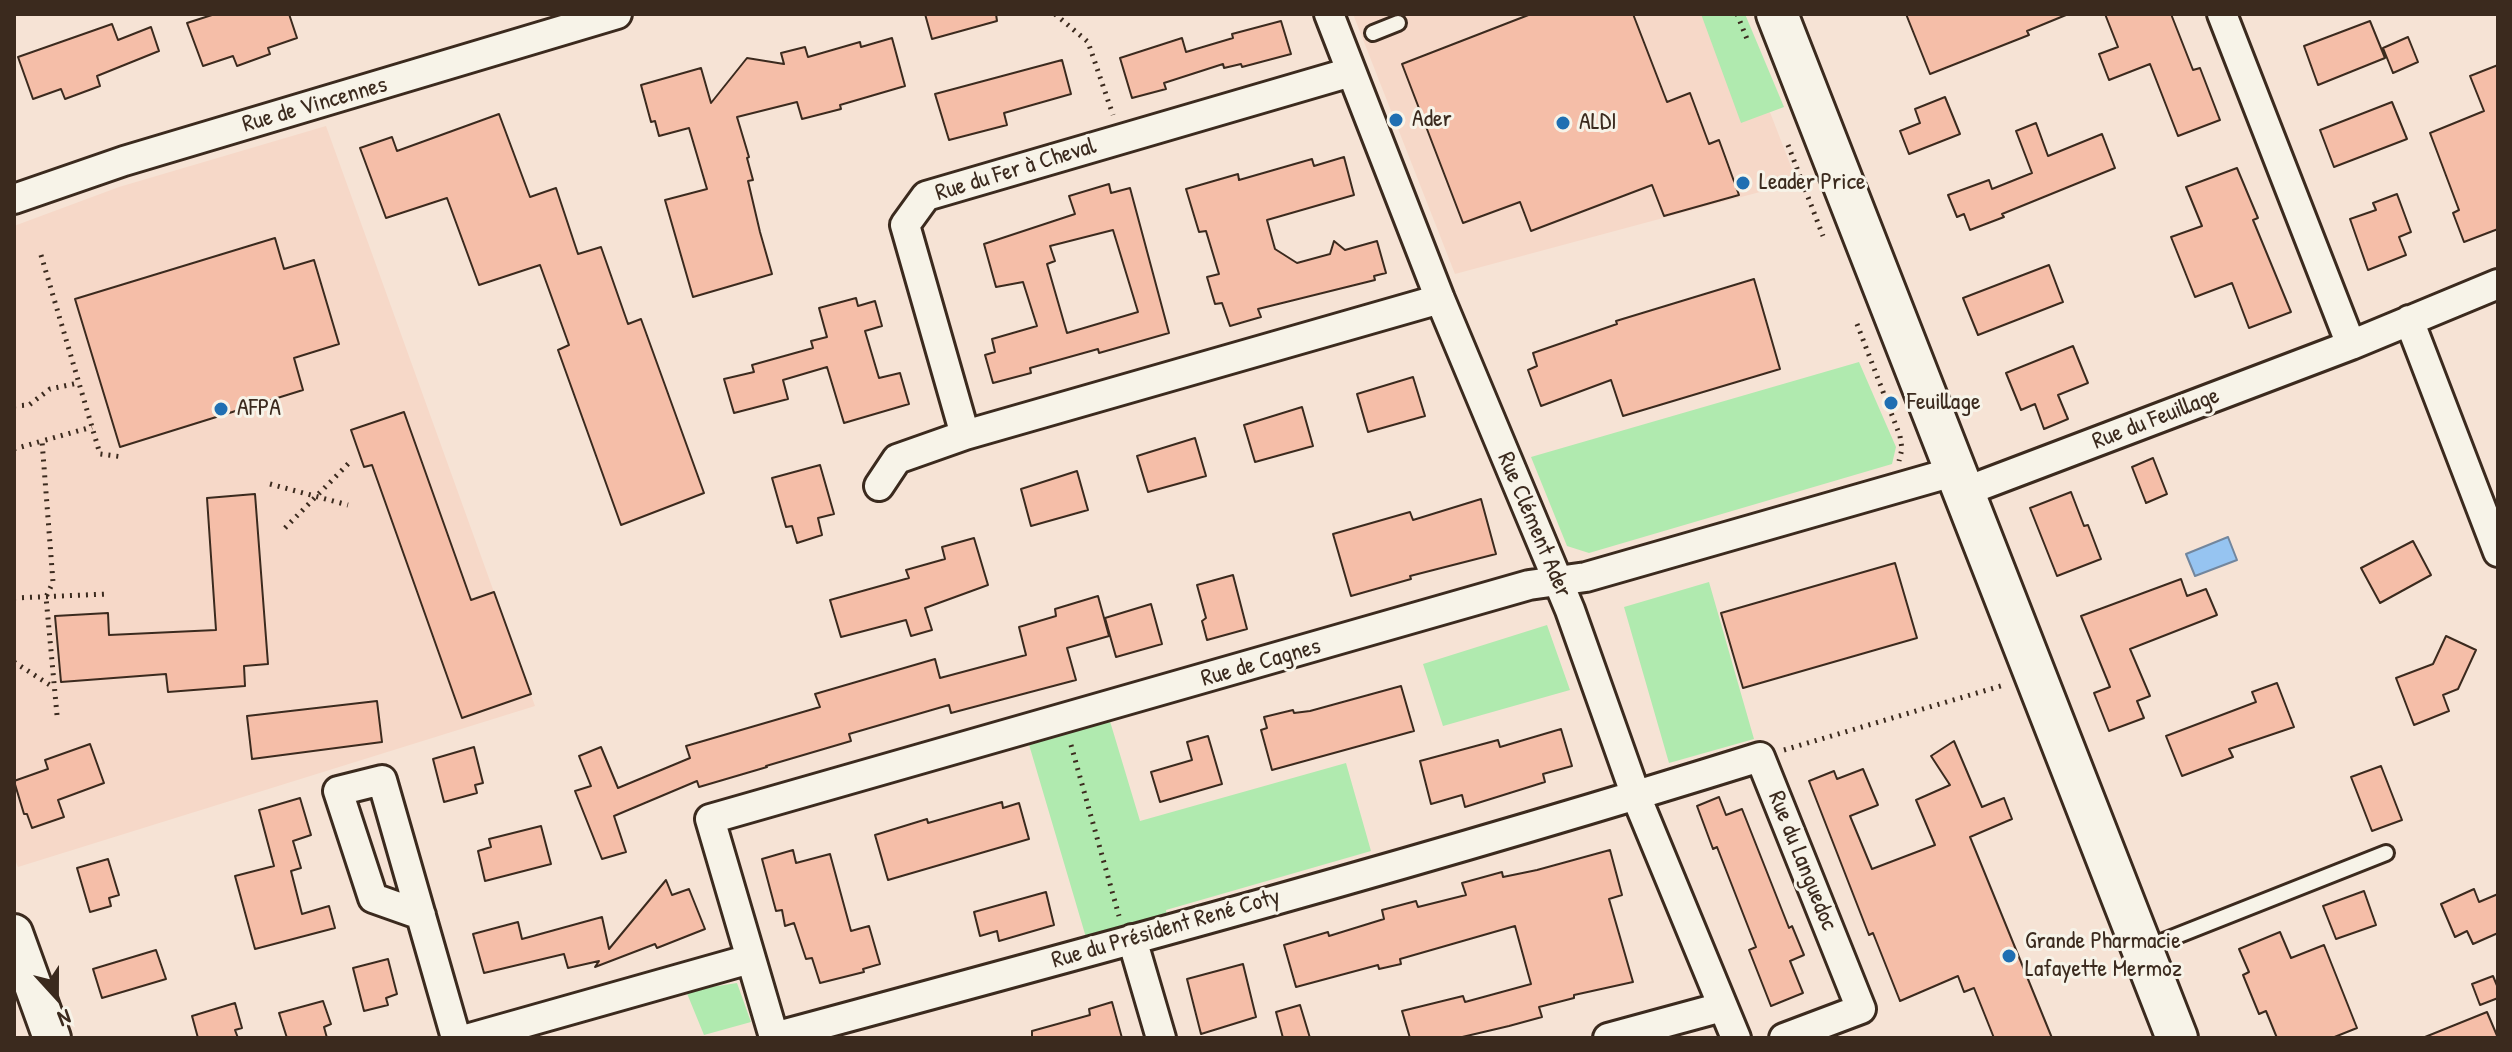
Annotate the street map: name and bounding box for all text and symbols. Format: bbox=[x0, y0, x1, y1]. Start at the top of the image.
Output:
street label: Rue de Vincennes bbox=[239, 71, 391, 139]
place label: Ader bbox=[1412, 106, 1452, 134]
place label: ALDI bbox=[1579, 109, 1617, 137]
marker: Ader bbox=[1387, 111, 1405, 129]
marker: ALDI bbox=[1554, 114, 1572, 132]
street label: Rue du Fer à Cheval bbox=[932, 132, 1100, 208]
place label: Leader Price bbox=[1759, 169, 1866, 197]
marker: Leader Price bbox=[1734, 174, 1752, 192]
street label: Rue du Feuillage bbox=[2088, 382, 2224, 456]
place label: Feuillage bbox=[1907, 389, 1981, 417]
marker: Feuillage bbox=[1882, 394, 1900, 412]
place label: AFPA bbox=[237, 395, 281, 423]
marker: AFPA bbox=[212, 400, 230, 418]
street label: Rue Clément Ader bbox=[1490, 448, 1578, 602]
street label: Rue de Cagnes bbox=[1198, 632, 1324, 694]
street label: Rue du Languedoc bbox=[1761, 787, 1843, 935]
street label: Rue du Président René Coty bbox=[1049, 883, 1283, 975]
place label: Grande Pharmacie Lafayette Mermoz bbox=[2025, 928, 2182, 984]
marker: Grande Pharmacie Lafayette Mermoz bbox=[2000, 947, 2018, 965]
north arrow bbox=[16, 956, 96, 1036]
text: N bbox=[54, 1002, 75, 1035]

